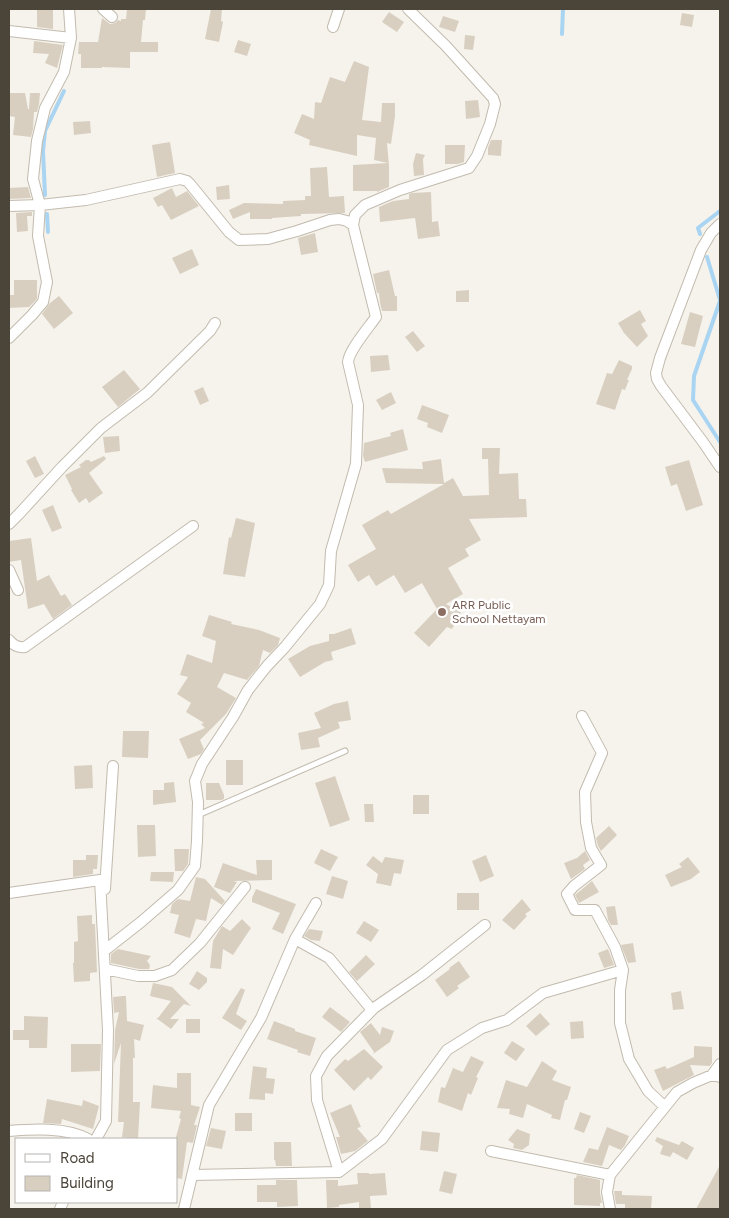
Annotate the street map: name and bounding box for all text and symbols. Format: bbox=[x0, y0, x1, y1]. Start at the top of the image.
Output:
place label: ARR Public School Nettayam bbox=[452, 598, 546, 626]
marker: ARR Public School Nettayam bbox=[436, 606, 448, 618]
legend bbox=[15, 1138, 178, 1203]
text: Road bbox=[60, 1149, 95, 1167]
text: Building bbox=[60, 1174, 114, 1192]

